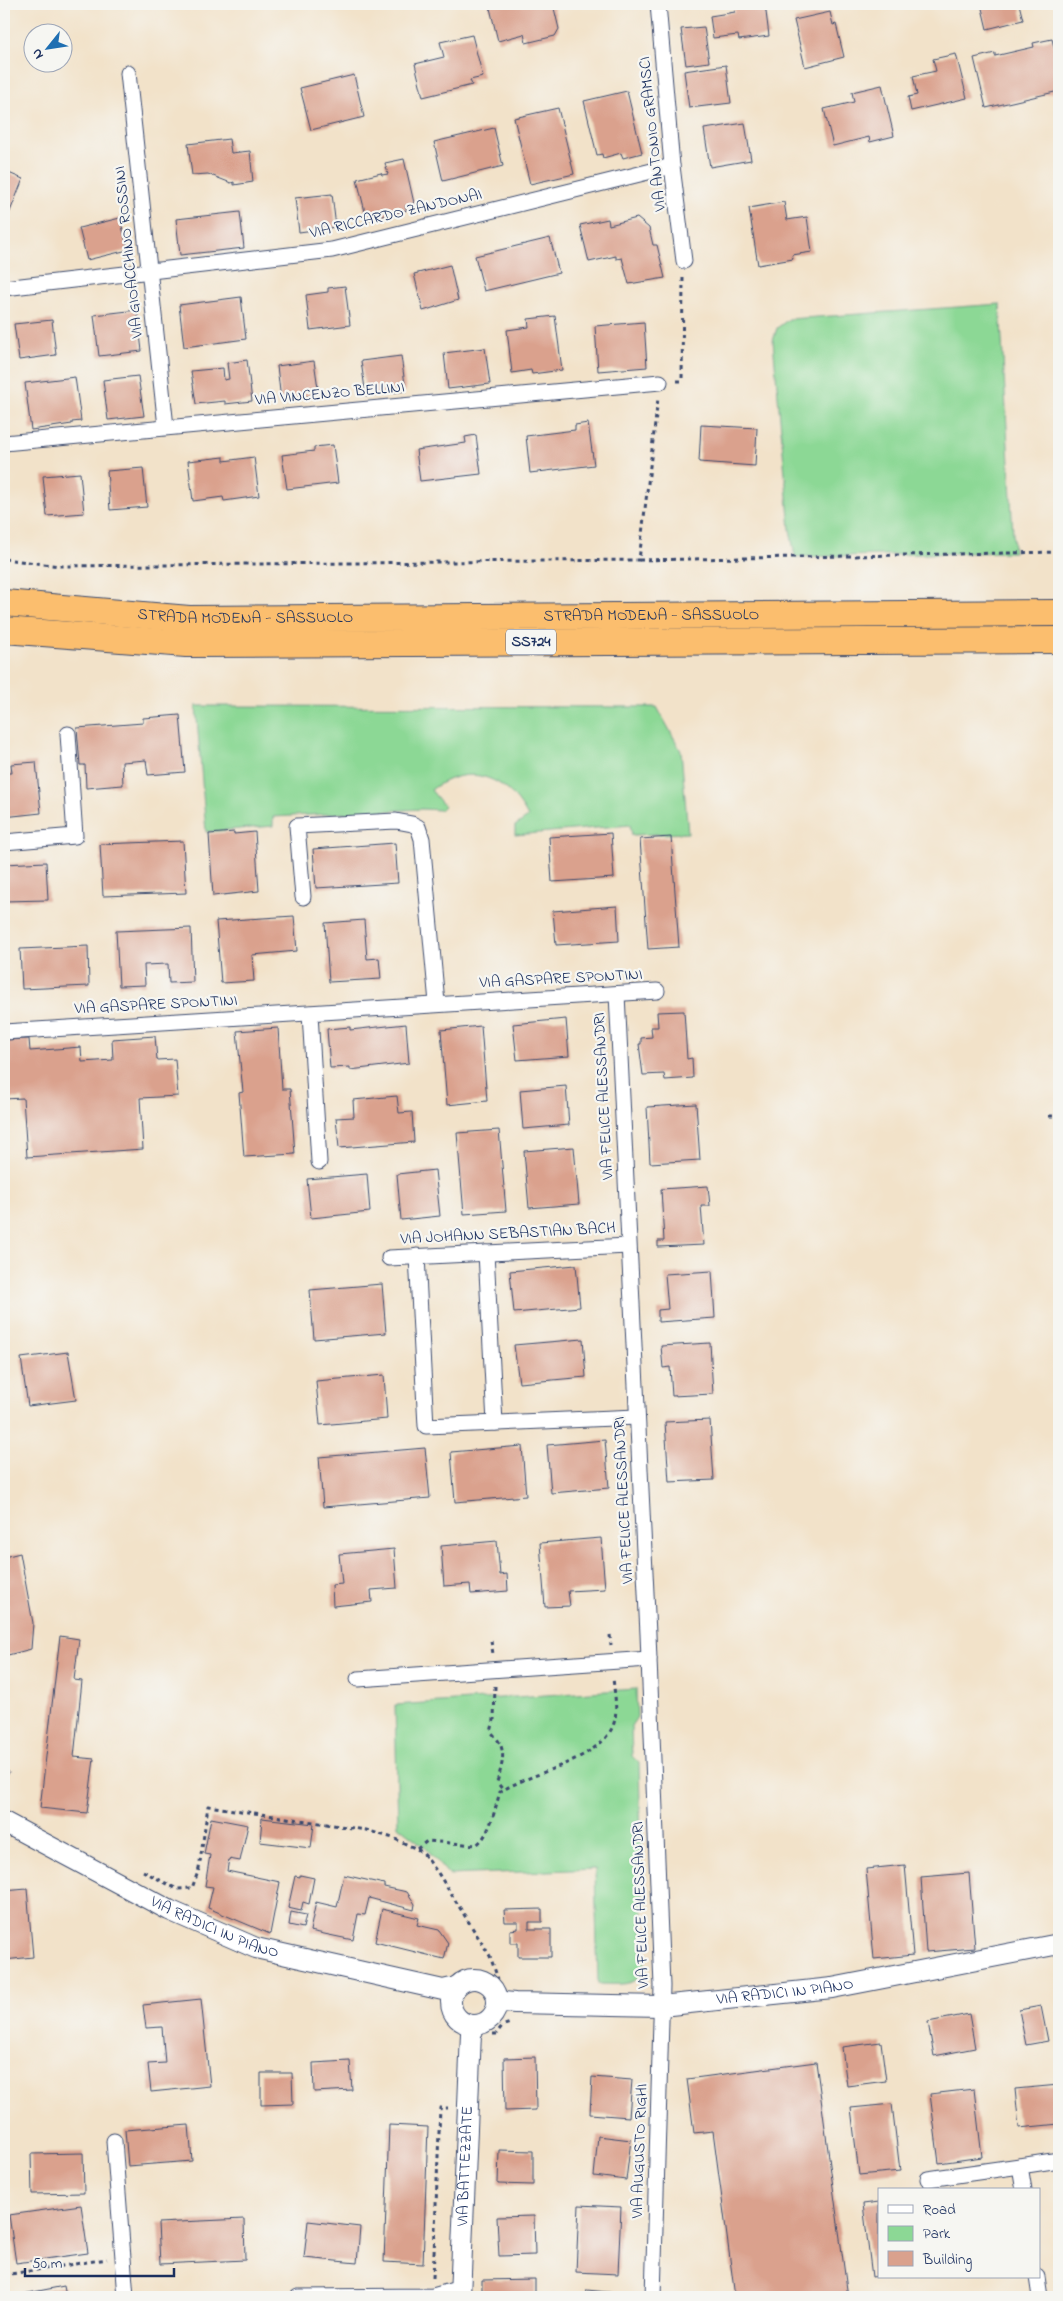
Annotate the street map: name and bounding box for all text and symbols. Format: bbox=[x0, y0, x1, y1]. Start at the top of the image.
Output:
north arrow bbox=[22, 22, 72, 72]
text: N bbox=[27, 44, 49, 63]
street label: VIA ANTONIO GRAMSCI bbox=[633, 55, 673, 214]
street label: VIA GIOACCHINO ROSSINI bbox=[108, 165, 150, 340]
street label: VIA RICCARDO ZANDONAI bbox=[306, 182, 485, 246]
street label: VIA VINCENZO BELLINI bbox=[253, 376, 406, 413]
street label: STRADA MODENA - SASSUOLO bbox=[137, 603, 353, 631]
street label: STRADA MODENA - SASSUOLO bbox=[543, 603, 759, 629]
road number: SS724 bbox=[506, 630, 556, 654]
street label: VIA GASPARE SPONTINI bbox=[478, 963, 643, 995]
street label: VIA GASPARE SPONTINI bbox=[73, 989, 238, 1021]
street label: VIA FELICE ALESSANDRI bbox=[588, 1012, 620, 1181]
street label: VIA JOHANN SEBASTIAN BACH bbox=[399, 1216, 616, 1252]
street label: VIA FELICE ALESSANDRI bbox=[608, 1416, 640, 1585]
street label: VIA FELICE ALESSANDRI bbox=[626, 1821, 656, 1990]
street label: VIA RADICI IN PIANO bbox=[145, 1890, 281, 1965]
street label: VIA RADICI IN PIANO bbox=[714, 1972, 856, 2012]
street label: VIA AUGUSTO RIGHI bbox=[626, 2083, 654, 2220]
street label: VIA BATTEZZATE bbox=[451, 2105, 480, 2228]
legend bbox=[878, 2188, 1040, 2278]
text: Road bbox=[923, 2199, 956, 2221]
text: Park bbox=[923, 2223, 951, 2245]
scale bar bbox=[25, 2246, 174, 2278]
text: Building bbox=[922, 2249, 972, 2272]
text: 50 m bbox=[32, 2253, 63, 2275]

